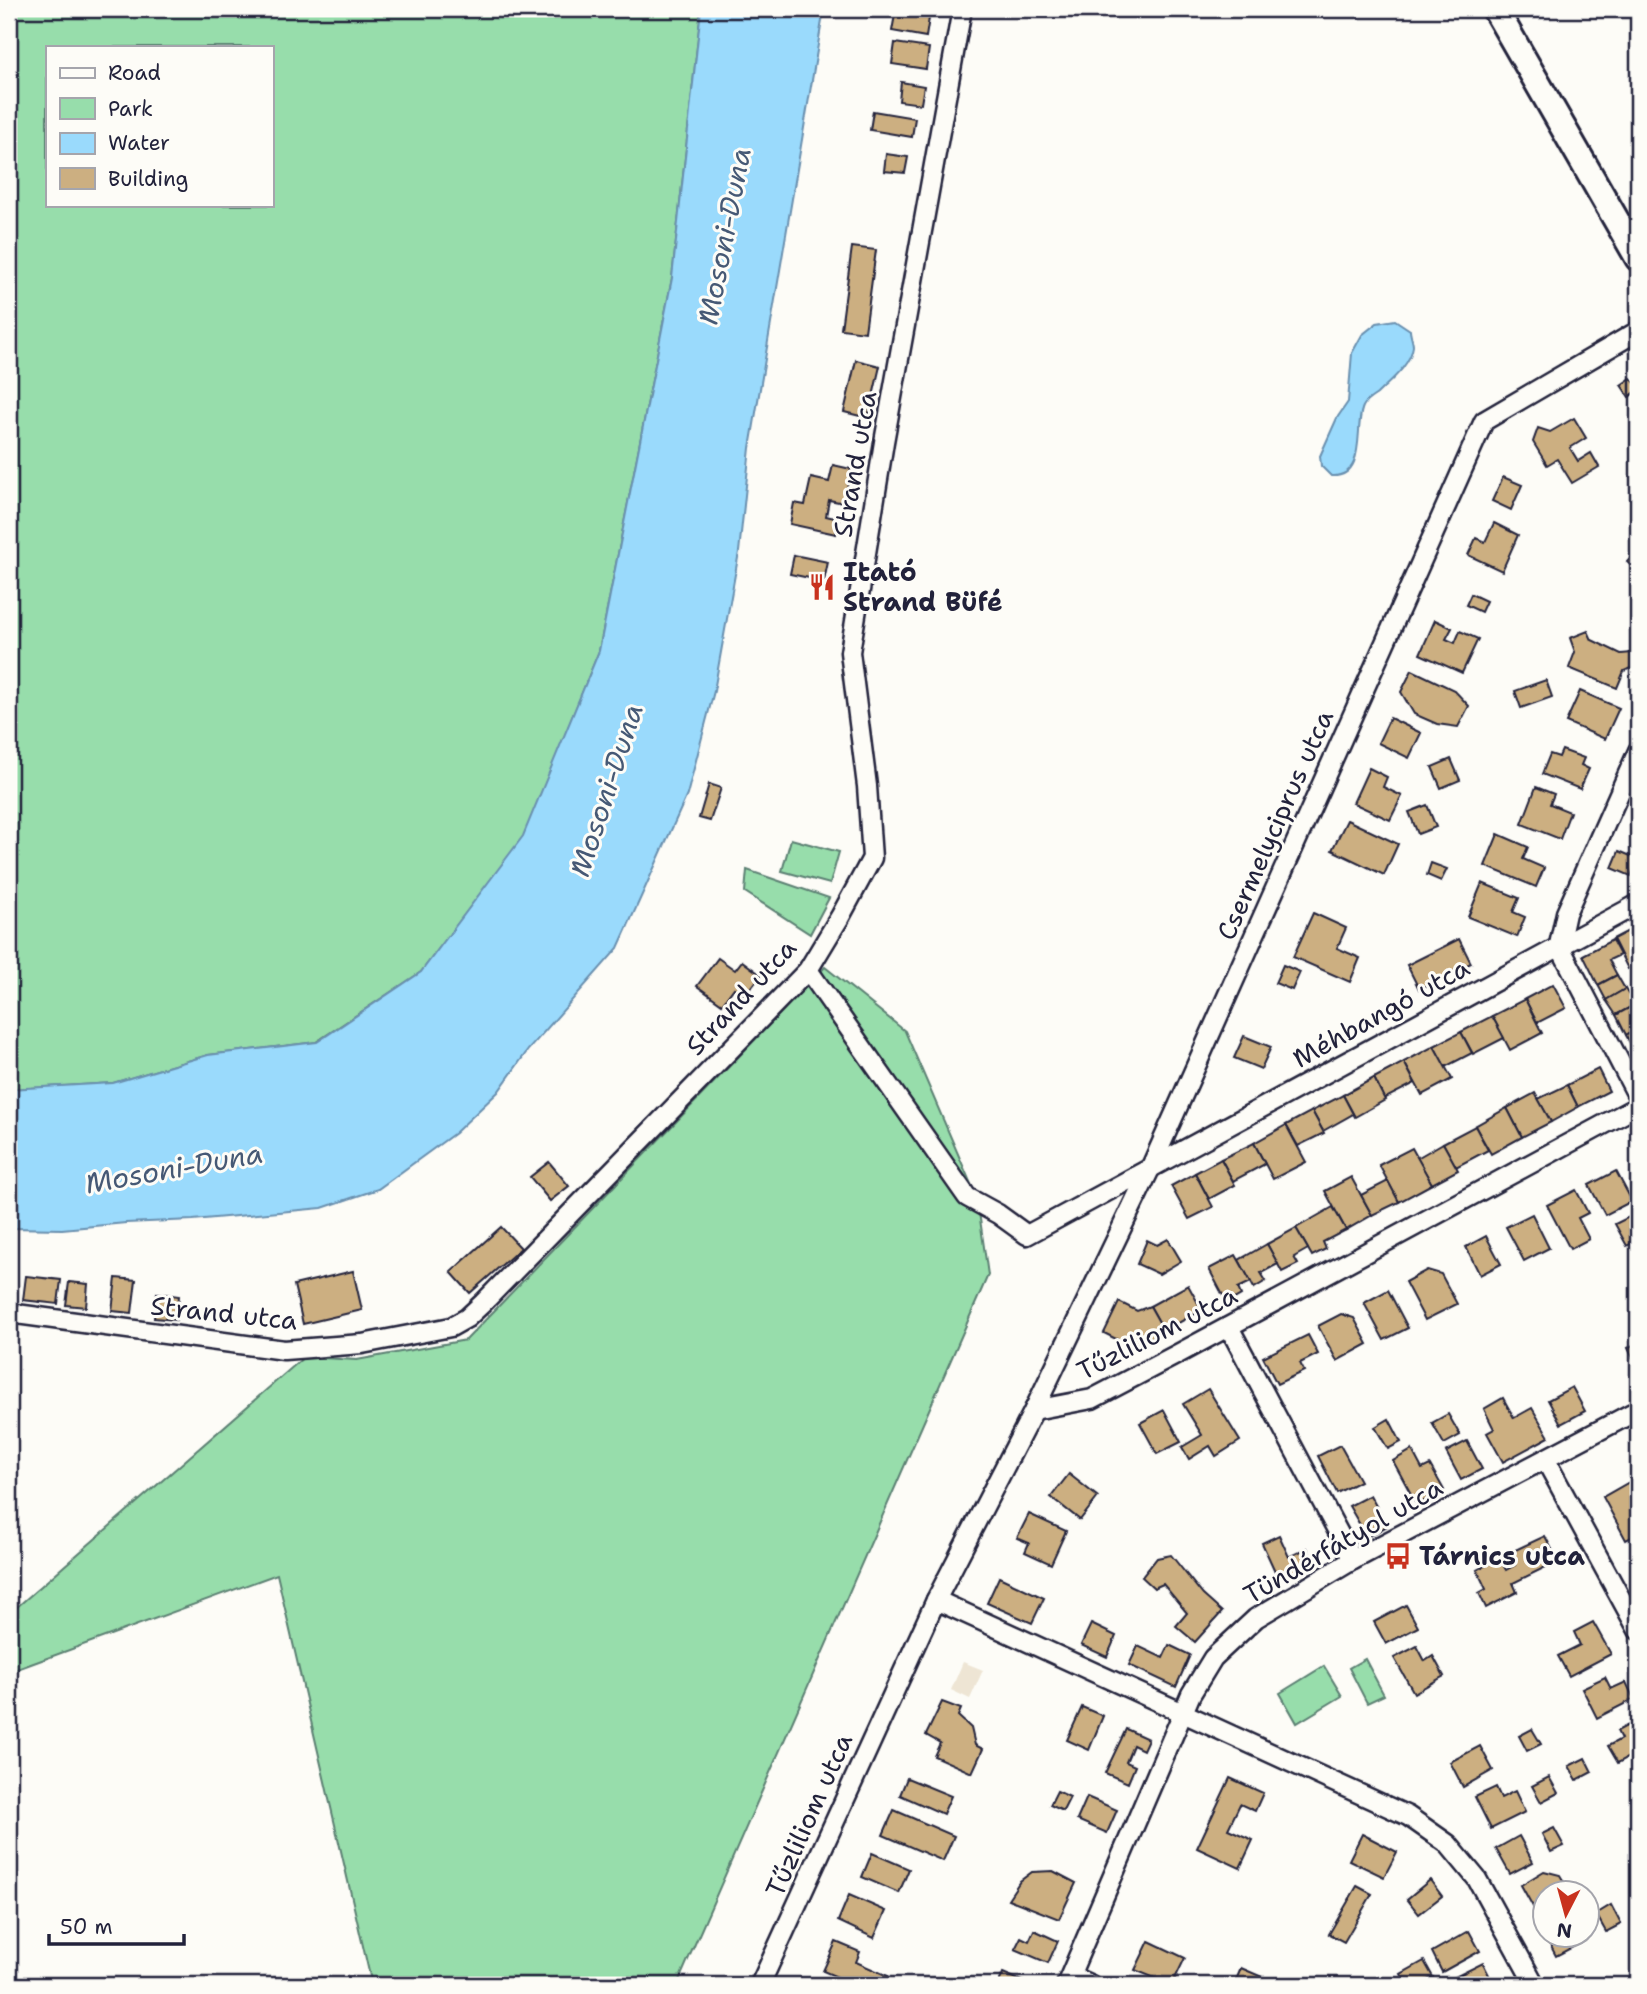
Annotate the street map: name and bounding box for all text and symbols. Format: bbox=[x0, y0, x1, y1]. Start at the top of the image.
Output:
legend bbox=[46, 46, 273, 206]
text: Road bbox=[108, 59, 161, 87]
text: Park bbox=[108, 95, 153, 123]
text: Water bbox=[108, 129, 170, 157]
water label: Mosoni-Duna bbox=[688, 144, 760, 328]
text: Building bbox=[108, 165, 188, 193]
street label: Strand utca bbox=[824, 388, 885, 540]
place label: Itató Strand Büfé bbox=[843, 554, 1003, 619]
restaurant icon: Itató Strand Büfé bbox=[807, 572, 837, 602]
water label: Mosoni-Duna bbox=[560, 699, 652, 881]
street label: Csermelyciprus utca bbox=[1208, 704, 1341, 945]
street label: Strand utca bbox=[678, 931, 804, 1063]
street label: Méhbangó utca bbox=[1286, 950, 1475, 1076]
water label: Mosoni-Duna bbox=[82, 1134, 266, 1202]
street label: Tűzliliom utca bbox=[1071, 1277, 1243, 1388]
street label: Strand utca bbox=[149, 1287, 299, 1338]
street label: Tündérfátyol utca bbox=[1237, 1469, 1449, 1612]
place label: Tárnics utca bbox=[1419, 1538, 1585, 1573]
bus stop icon: Tárnics utca bbox=[1383, 1541, 1413, 1571]
street label: Tűzliliom utca bbox=[757, 1728, 860, 1902]
north arrow bbox=[1532, 1878, 1602, 1948]
scale bar bbox=[49, 1903, 184, 1947]
text: 50 m bbox=[60, 1913, 113, 1941]
text: N bbox=[1555, 1917, 1573, 1944]

